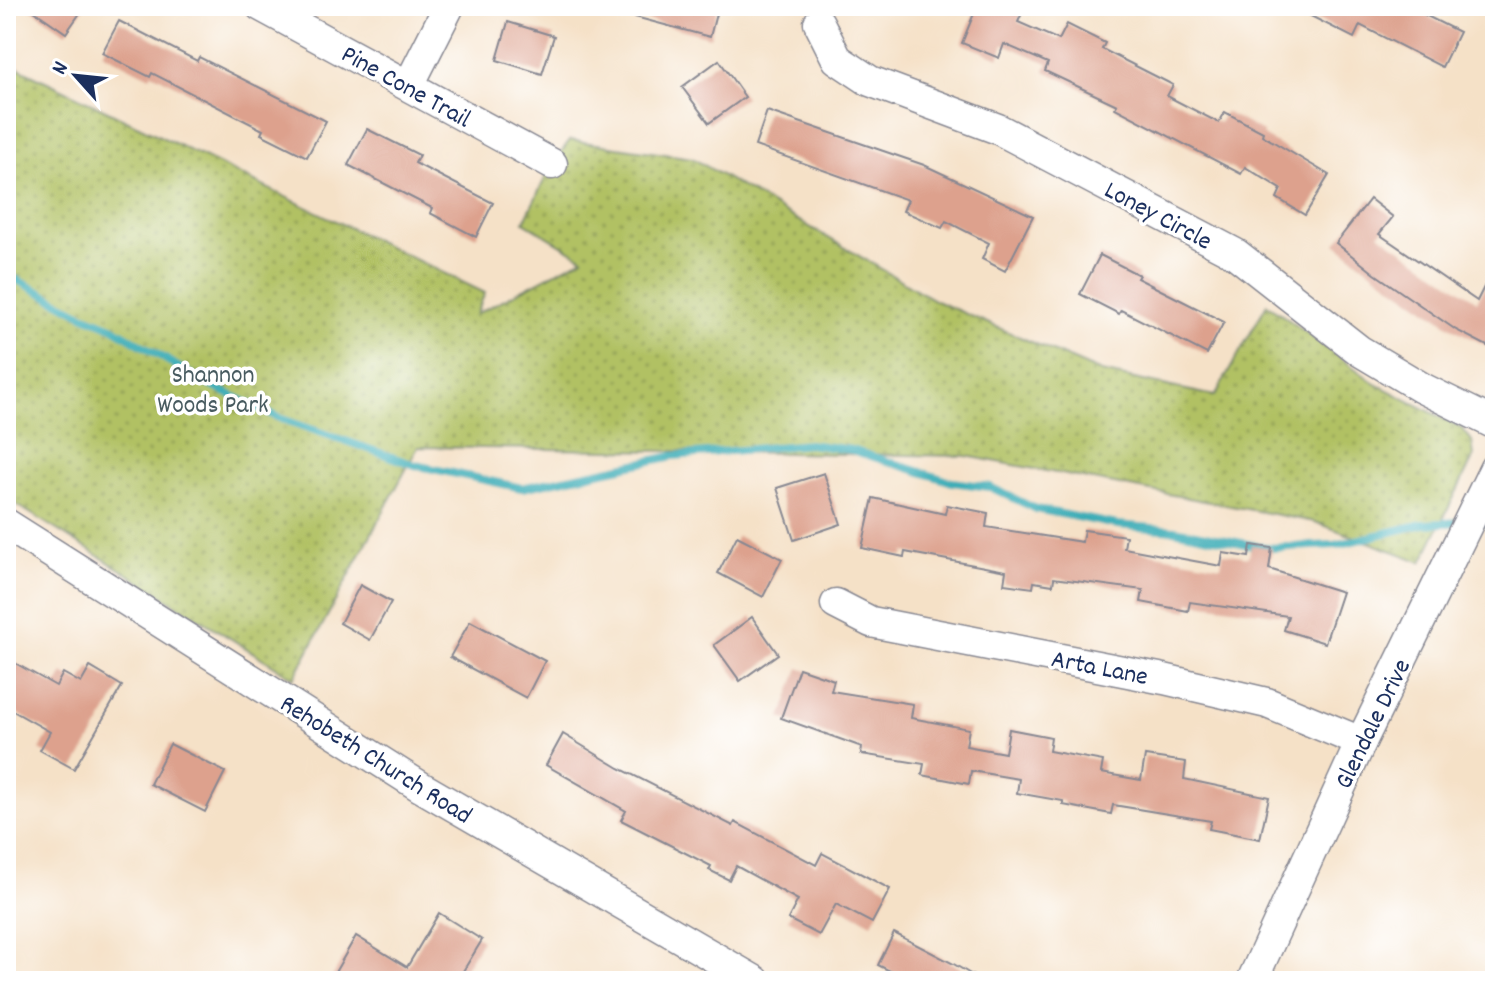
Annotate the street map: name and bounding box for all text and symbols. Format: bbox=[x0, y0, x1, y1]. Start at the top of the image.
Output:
north arrow bbox=[36, 36, 116, 116]
street label: Pine Cone Trail bbox=[334, 37, 477, 139]
text: N bbox=[45, 57, 78, 80]
street label: Loney Circle bbox=[1097, 173, 1218, 261]
park label: Shannon Woods Park bbox=[157, 358, 269, 425]
street label: Arta Lane bbox=[1048, 642, 1151, 697]
street label: Glendale Drive bbox=[1327, 653, 1422, 796]
street label: Rehobeth Church Road bbox=[272, 687, 478, 835]

